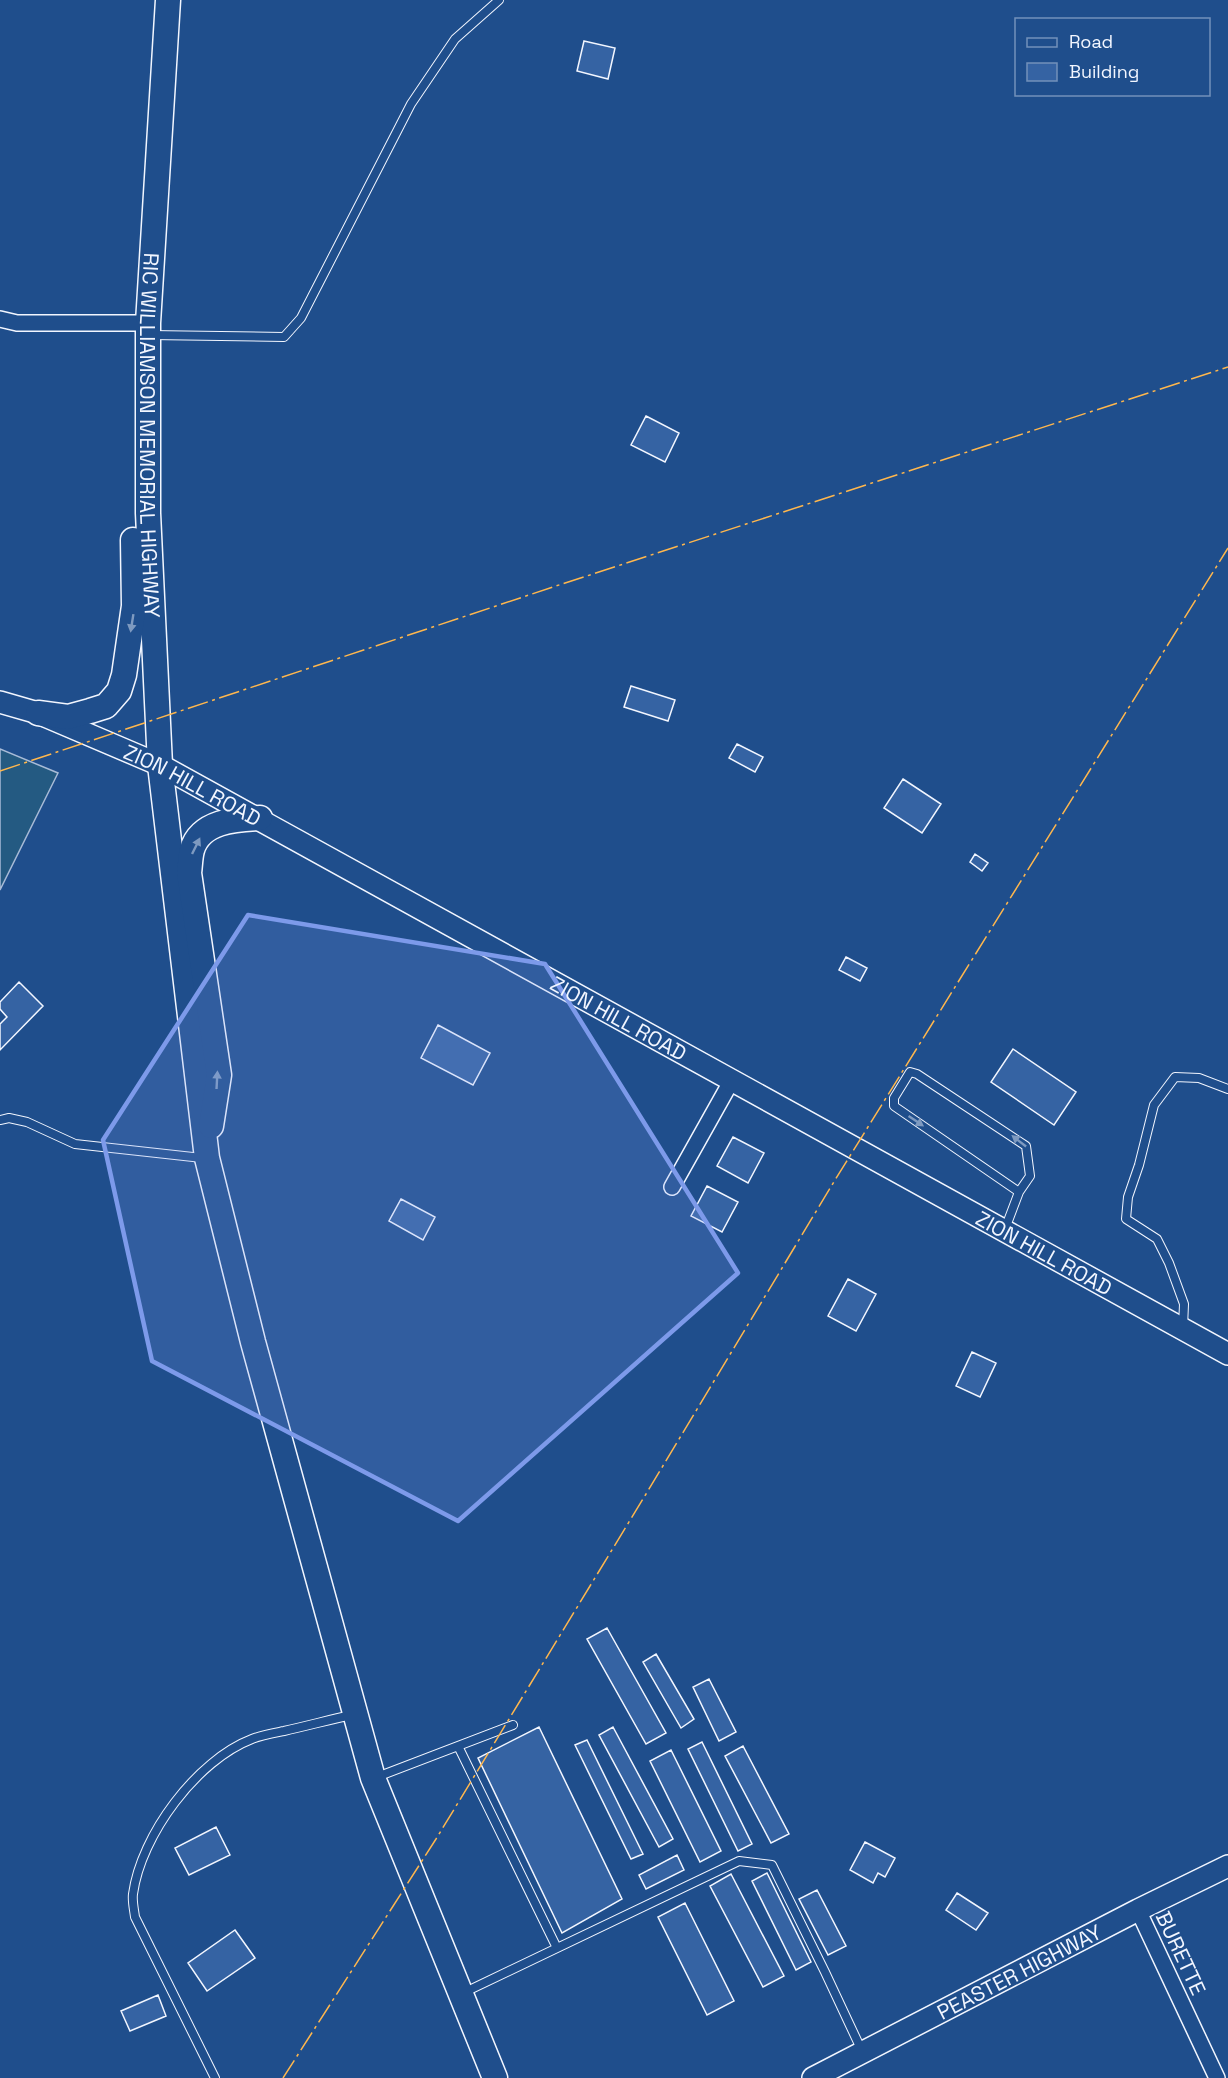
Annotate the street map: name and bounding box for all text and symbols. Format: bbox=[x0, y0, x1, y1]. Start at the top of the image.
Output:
legend bbox=[1015, 18, 1210, 96]
text: Road bbox=[1069, 30, 1113, 53]
text: Building bbox=[1069, 60, 1139, 83]
street label: RIC WILLIAMSON MEMORIAL HIGHWAY bbox=[134, 252, 166, 619]
one-way arrow bbox=[127, 613, 136, 632]
street label: ZION HILL ROAD bbox=[120, 738, 266, 832]
one-way arrow bbox=[190, 837, 200, 855]
street label: ZION HILL ROAD bbox=[546, 970, 692, 1066]
one-way arrow bbox=[213, 1070, 222, 1089]
one-way arrow bbox=[907, 1115, 923, 1127]
one-way arrow bbox=[1011, 1136, 1026, 1148]
street label: ZION HILL ROAD bbox=[971, 1204, 1117, 1301]
street label: BURETTE bbox=[1150, 1907, 1212, 1999]
street label: PEASTER HIGHWAY bbox=[932, 1918, 1106, 2025]

